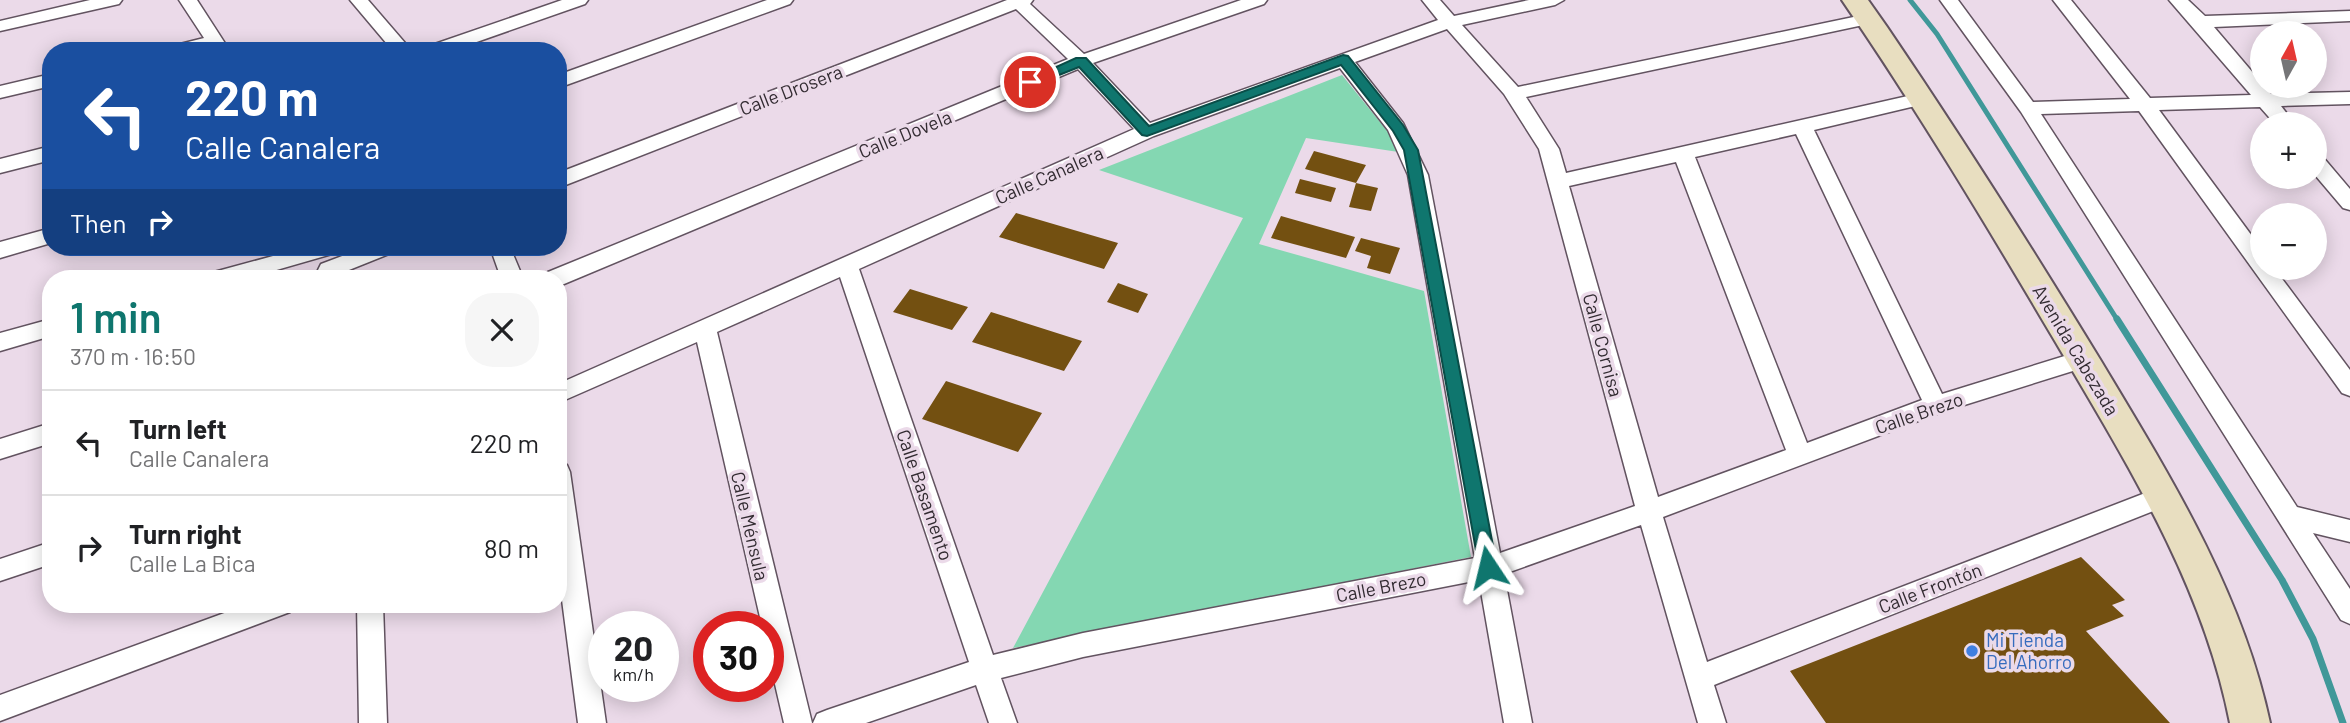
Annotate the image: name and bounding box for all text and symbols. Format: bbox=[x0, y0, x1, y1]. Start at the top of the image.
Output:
north arrow bbox=[2250, 21, 2328, 98]
map controls bbox=[2250, 21, 2327, 280]
pin bbox=[1000, 52, 1060, 112]
street label: Calle Drosera bbox=[736, 59, 846, 120]
icon: arrive bbox=[1011, 63, 1049, 101]
text: 220 m bbox=[185, 67, 319, 126]
icon: left bbox=[70, 70, 161, 161]
street label: Calle Dovela bbox=[855, 104, 955, 163]
button: + bbox=[2250, 112, 2327, 189]
text: Calle Canalera bbox=[185, 127, 380, 165]
street label: Calle Canalera bbox=[991, 140, 1106, 209]
icon: right bbox=[141, 203, 179, 241]
button: − bbox=[2250, 203, 2327, 280]
text: Then bbox=[70, 207, 127, 238]
street label: Avenida Cabezada bbox=[2028, 280, 2125, 419]
street label: Calle Cornisa bbox=[1579, 290, 1628, 399]
text: 1 min bbox=[70, 291, 162, 341]
button: close bbox=[465, 293, 539, 367]
text: 370 m · 16:50 bbox=[70, 342, 196, 370]
street label: Calle Brezo bbox=[1872, 387, 1966, 438]
text: Turn left bbox=[129, 413, 227, 444]
icon: left bbox=[70, 424, 108, 462]
street label: Calle Basamento bbox=[892, 426, 959, 563]
text: 220 m bbox=[470, 427, 539, 458]
text: Calle Canalera bbox=[129, 444, 269, 472]
street label: Calle Ménsula bbox=[727, 469, 774, 583]
text: Turn right bbox=[129, 518, 242, 549]
icon: right bbox=[70, 529, 108, 567]
position arrow bbox=[1451, 530, 1525, 604]
text: 80 m bbox=[484, 532, 539, 563]
text: Calle La Bica bbox=[129, 549, 255, 577]
street label: Calle Frontón bbox=[1875, 557, 1985, 618]
street label: Calle Brezo bbox=[1334, 566, 1428, 607]
speed limit sign: 30 bbox=[693, 611, 784, 702]
text: 20 bbox=[614, 626, 653, 668]
place label: Mi Tienda Del Ahorro bbox=[1986, 628, 2072, 673]
marker: Mi Tienda Del Ahorro bbox=[1964, 643, 1980, 659]
text: km/h bbox=[613, 663, 654, 685]

